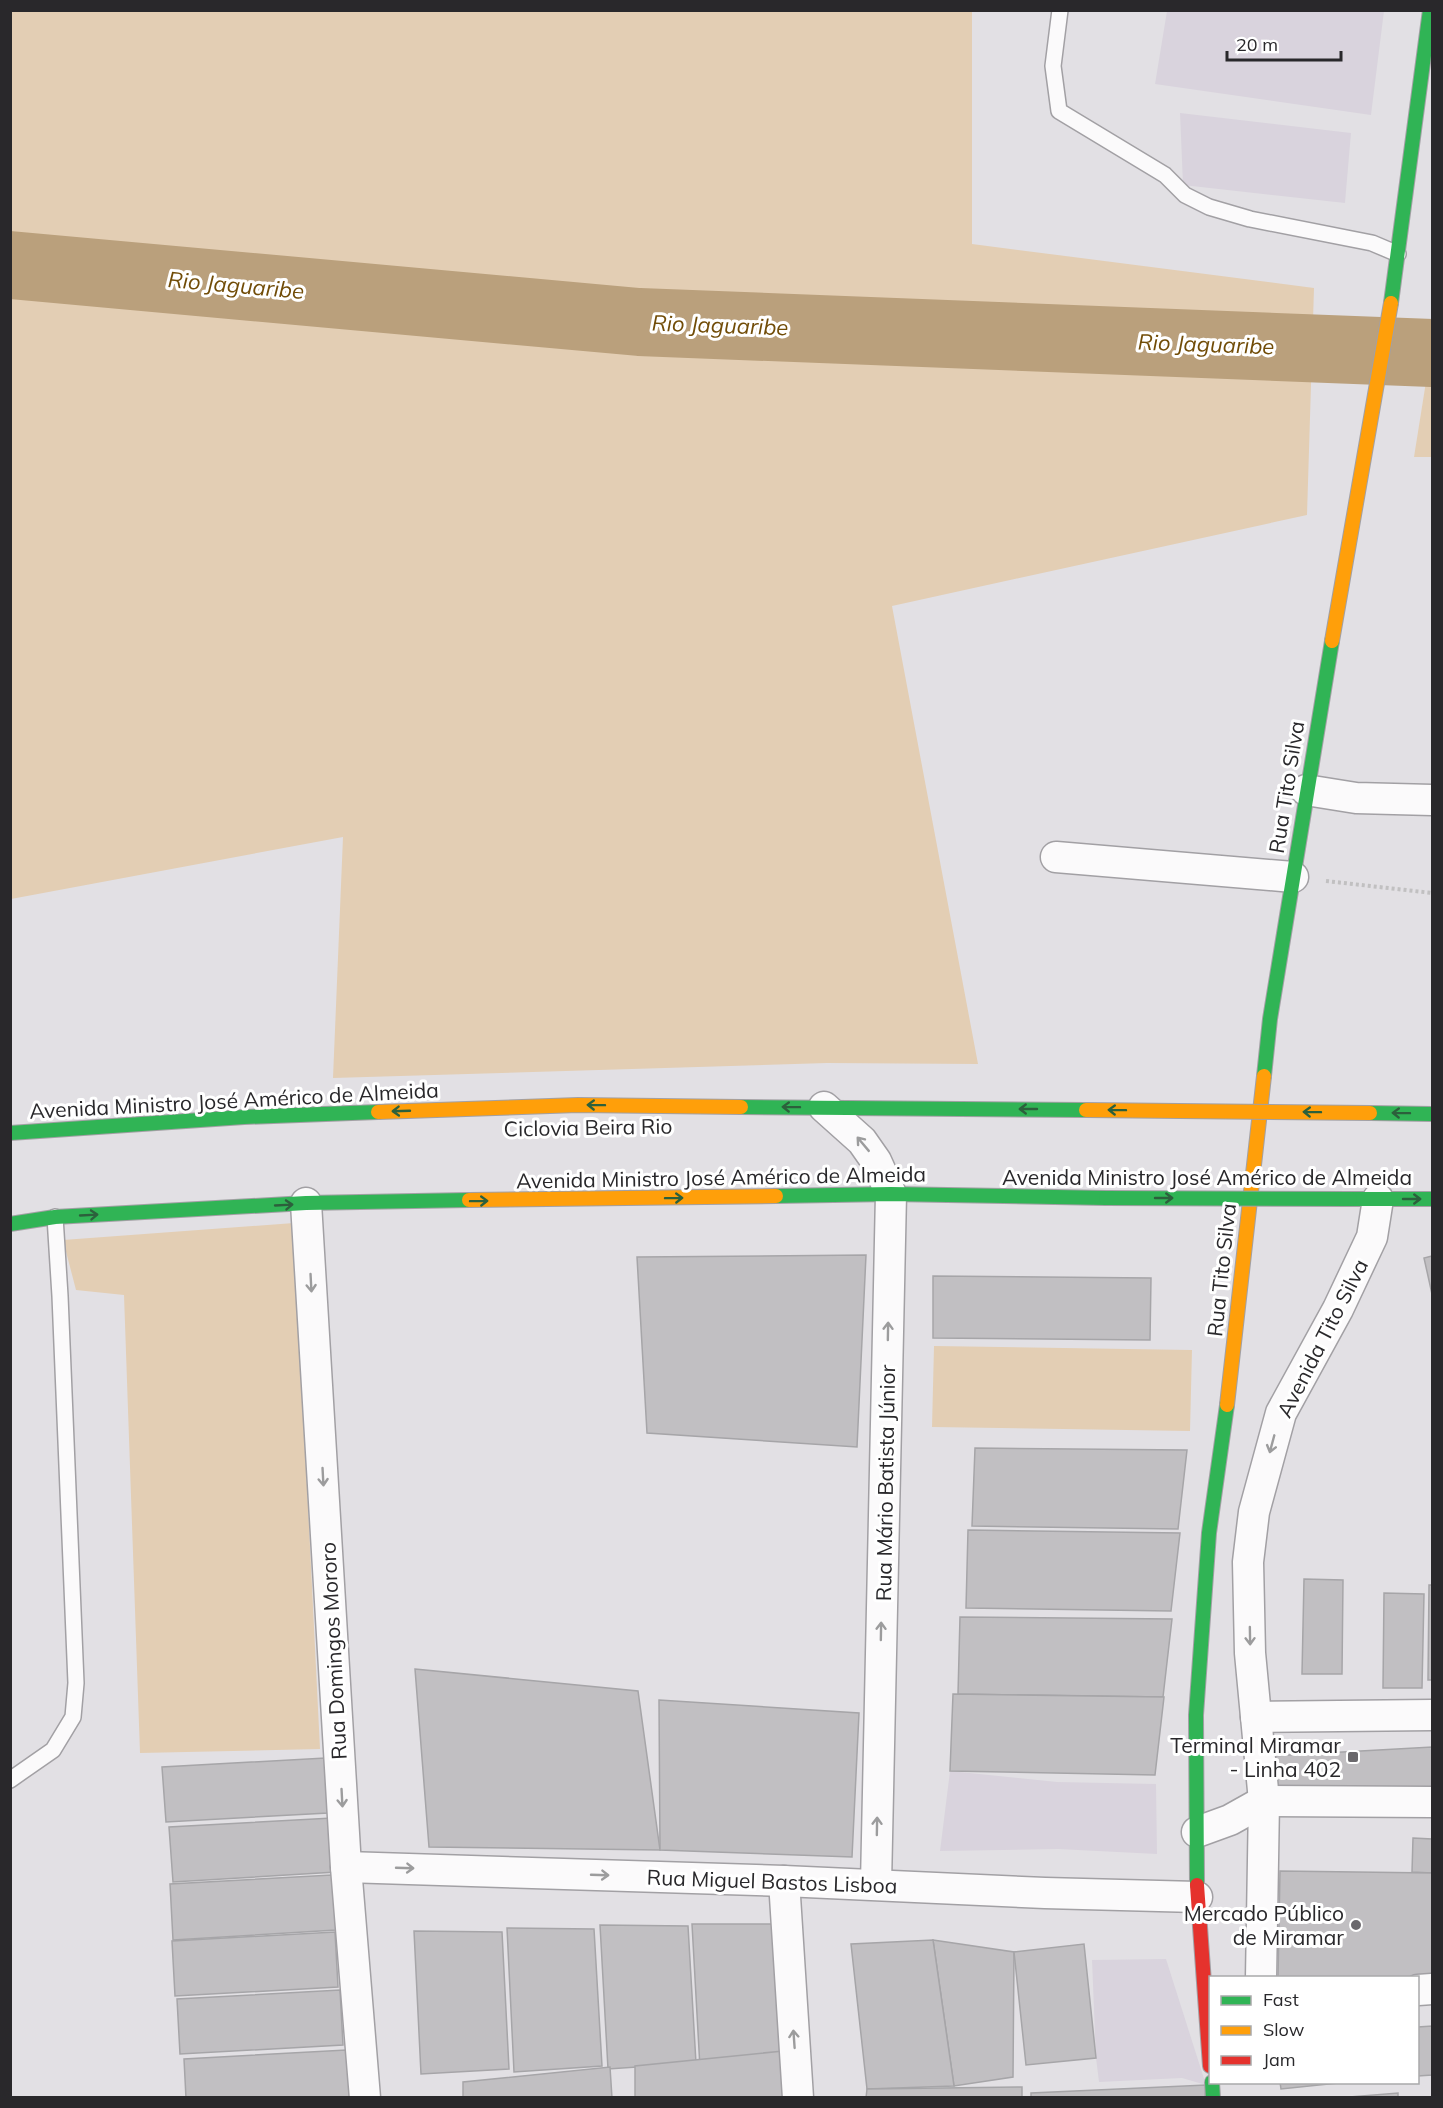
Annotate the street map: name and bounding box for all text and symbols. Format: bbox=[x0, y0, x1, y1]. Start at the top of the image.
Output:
scale bar bbox=[1227, 24, 1341, 62]
text: 20 m bbox=[1236, 33, 1278, 56]
water label: Rio Jaguaribe bbox=[167, 265, 305, 305]
water label: Rio Jaguaribe bbox=[651, 309, 789, 341]
water label: Rio Jaguaribe bbox=[1137, 328, 1275, 360]
street label: Rua Tito Silva bbox=[1263, 719, 1309, 855]
street label: Avenida Ministro José Américo de Almeida bbox=[29, 1076, 439, 1124]
one-way arrow bbox=[586, 1099, 606, 1111]
one-way arrow bbox=[781, 1101, 801, 1113]
one-way arrow bbox=[1018, 1103, 1038, 1115]
one-way arrow bbox=[1107, 1104, 1127, 1116]
one-way arrow bbox=[392, 1105, 412, 1117]
one-way arrow bbox=[1302, 1106, 1322, 1118]
one-way arrow bbox=[1392, 1107, 1412, 1119]
street label: Ciclovia Beira Rio bbox=[503, 1113, 673, 1141]
one-way arrow bbox=[856, 1137, 870, 1152]
street label: Avenida Ministro José Américo de Almeida bbox=[516, 1160, 926, 1194]
street label: Avenida Ministro José Américo de Almeida bbox=[1002, 1164, 1412, 1190]
one-way arrow bbox=[664, 1192, 684, 1204]
one-way arrow bbox=[1154, 1192, 1174, 1204]
one-way arrow bbox=[1402, 1193, 1422, 1205]
one-way arrow bbox=[469, 1195, 489, 1207]
one-way arrow bbox=[274, 1199, 294, 1210]
street label: Rua Tito Silva bbox=[1201, 1202, 1241, 1338]
one-way arrow bbox=[79, 1209, 99, 1220]
street label: Avenida Tito Silva bbox=[1271, 1254, 1373, 1422]
one-way arrow bbox=[306, 1272, 317, 1292]
one-way arrow bbox=[882, 1322, 894, 1342]
street label: Rua Mário Batista Júnior bbox=[870, 1364, 900, 1601]
one-way arrow bbox=[1266, 1434, 1278, 1453]
one-way arrow bbox=[317, 1467, 328, 1487]
street label: Rua Domingos Mororo bbox=[314, 1542, 352, 1760]
one-way arrow bbox=[875, 1621, 887, 1641]
one-way arrow bbox=[1244, 1626, 1255, 1646]
place label: Terminal Miramar - Linha 402 bbox=[1170, 1732, 1341, 1782]
marker: Terminal Miramar - Linha 402 bbox=[1346, 1750, 1360, 1764]
one-way arrow bbox=[337, 1787, 348, 1807]
one-way arrow bbox=[871, 1816, 883, 1836]
one-way arrow bbox=[394, 1863, 414, 1874]
street label: Rua Miguel Bastos Lisboa bbox=[646, 1864, 898, 1898]
one-way arrow bbox=[589, 1869, 609, 1880]
place label: Mercado Público de Miramar bbox=[1184, 1900, 1344, 1950]
marker: Mercado Público de Miramar bbox=[1349, 1918, 1363, 1932]
legend bbox=[1209, 1976, 1419, 2084]
text: Fast bbox=[1263, 1988, 1299, 2011]
text: Slow bbox=[1263, 2018, 1305, 2041]
one-way arrow bbox=[788, 2030, 799, 2050]
text: Jam bbox=[1263, 2048, 1296, 2071]

